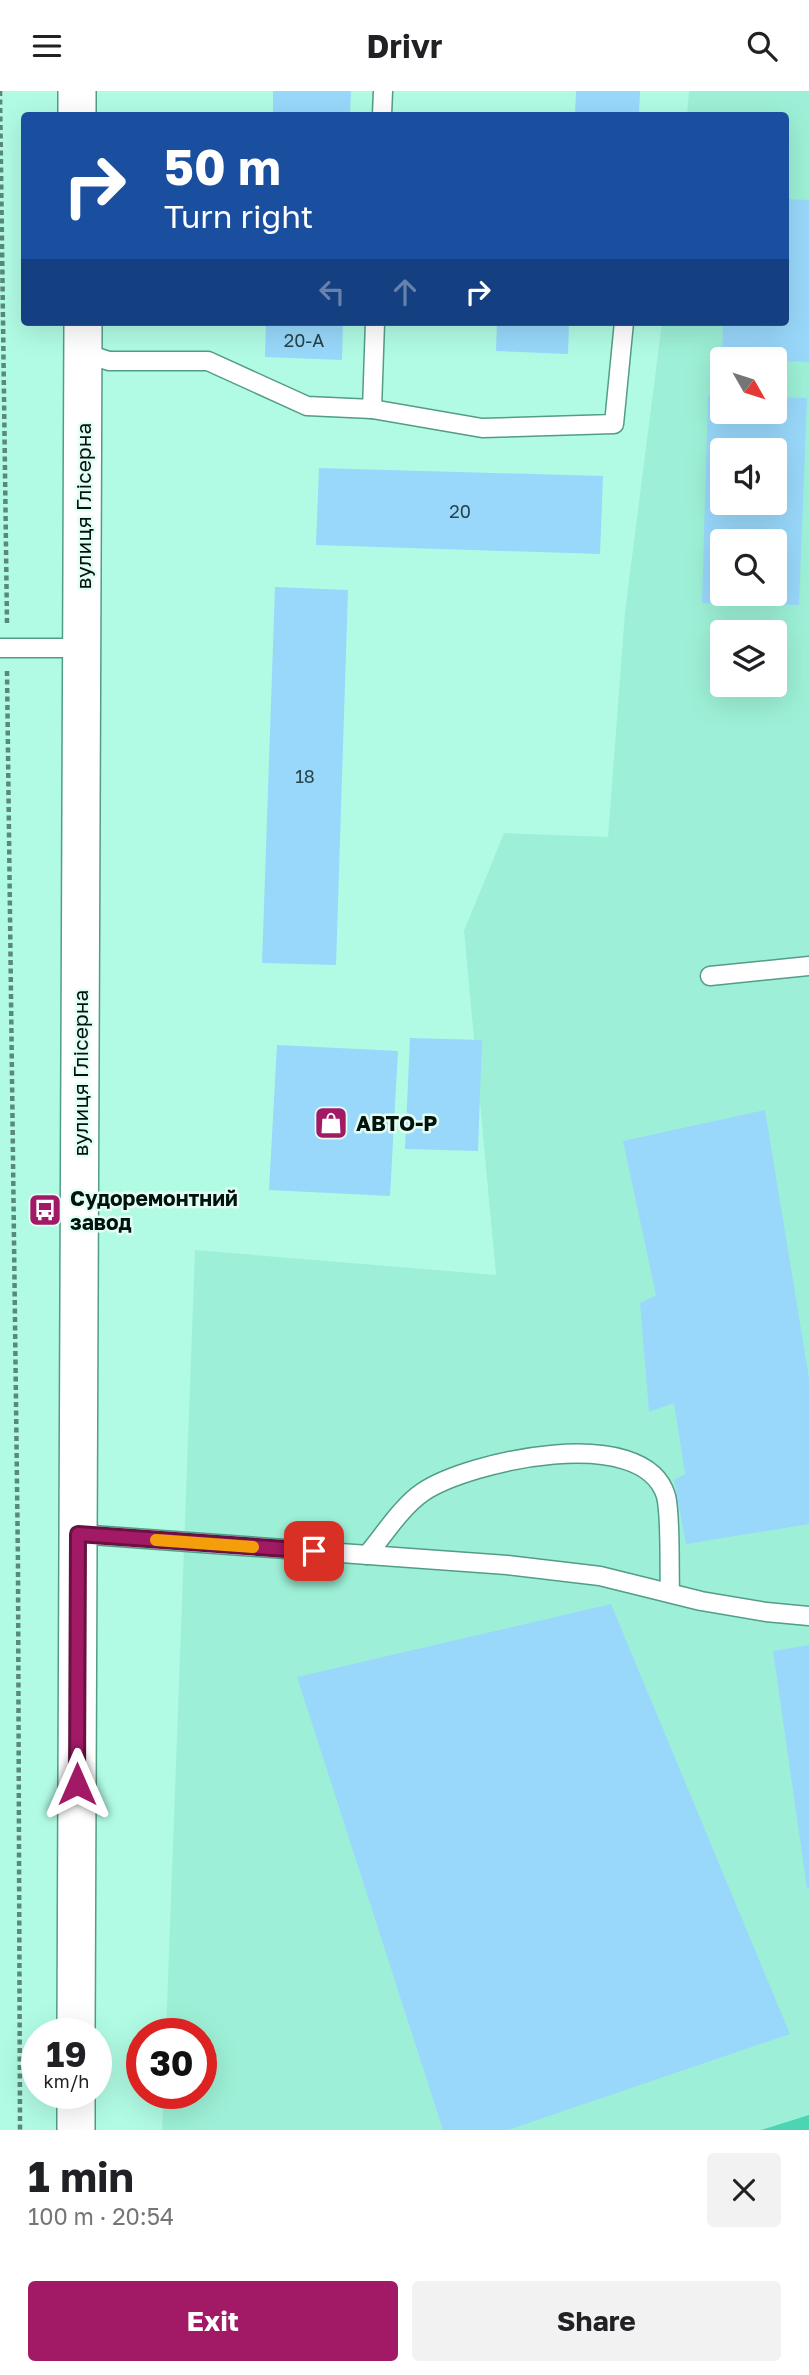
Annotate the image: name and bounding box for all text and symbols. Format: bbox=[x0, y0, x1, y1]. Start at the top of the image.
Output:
icon: menu bbox=[28, 27, 66, 65]
text: Drivr bbox=[367, 27, 442, 65]
icon: search bbox=[743, 27, 781, 65]
text: 50 m bbox=[164, 137, 281, 196]
icon: right bbox=[49, 140, 140, 231]
text: Turn right bbox=[164, 197, 313, 235]
icon: left bbox=[313, 273, 351, 311]
icon: ahead bbox=[386, 273, 424, 311]
icon: right bbox=[459, 273, 497, 311]
house number: 20-А bbox=[284, 329, 324, 351]
north arrow bbox=[710, 347, 788, 423]
map controls bbox=[710, 347, 787, 697]
street label: вулиця Глісерна bbox=[70, 423, 96, 589]
button: sound bbox=[710, 438, 787, 515]
house number: 20 bbox=[449, 500, 471, 522]
button: search bbox=[710, 529, 787, 606]
button: layers bbox=[710, 620, 787, 697]
house number: 18 bbox=[295, 765, 315, 787]
street label: вулиця Глісерна bbox=[67, 990, 93, 1156]
shop icon: АВТО-Р bbox=[312, 1104, 350, 1142]
place label: АВТО-Р bbox=[356, 1110, 437, 1136]
place label: Судоремонтний завод bbox=[70, 1185, 238, 1235]
bus stop icon: Судоремонтний завод bbox=[26, 1191, 64, 1229]
pin bbox=[284, 1521, 344, 1581]
icon: arrive bbox=[295, 1532, 333, 1570]
position arrow bbox=[40, 1747, 114, 1821]
speed limit sign: 30 bbox=[126, 2018, 217, 2109]
text: 19 bbox=[46, 2033, 87, 2075]
text: km/h bbox=[44, 2070, 89, 2092]
text: 1 min bbox=[28, 2151, 134, 2201]
button: close bbox=[707, 2153, 781, 2227]
text: 100 m · 20:54 bbox=[28, 2202, 174, 2230]
button: Exit bbox=[28, 2281, 398, 2361]
button: Share bbox=[412, 2281, 781, 2361]

